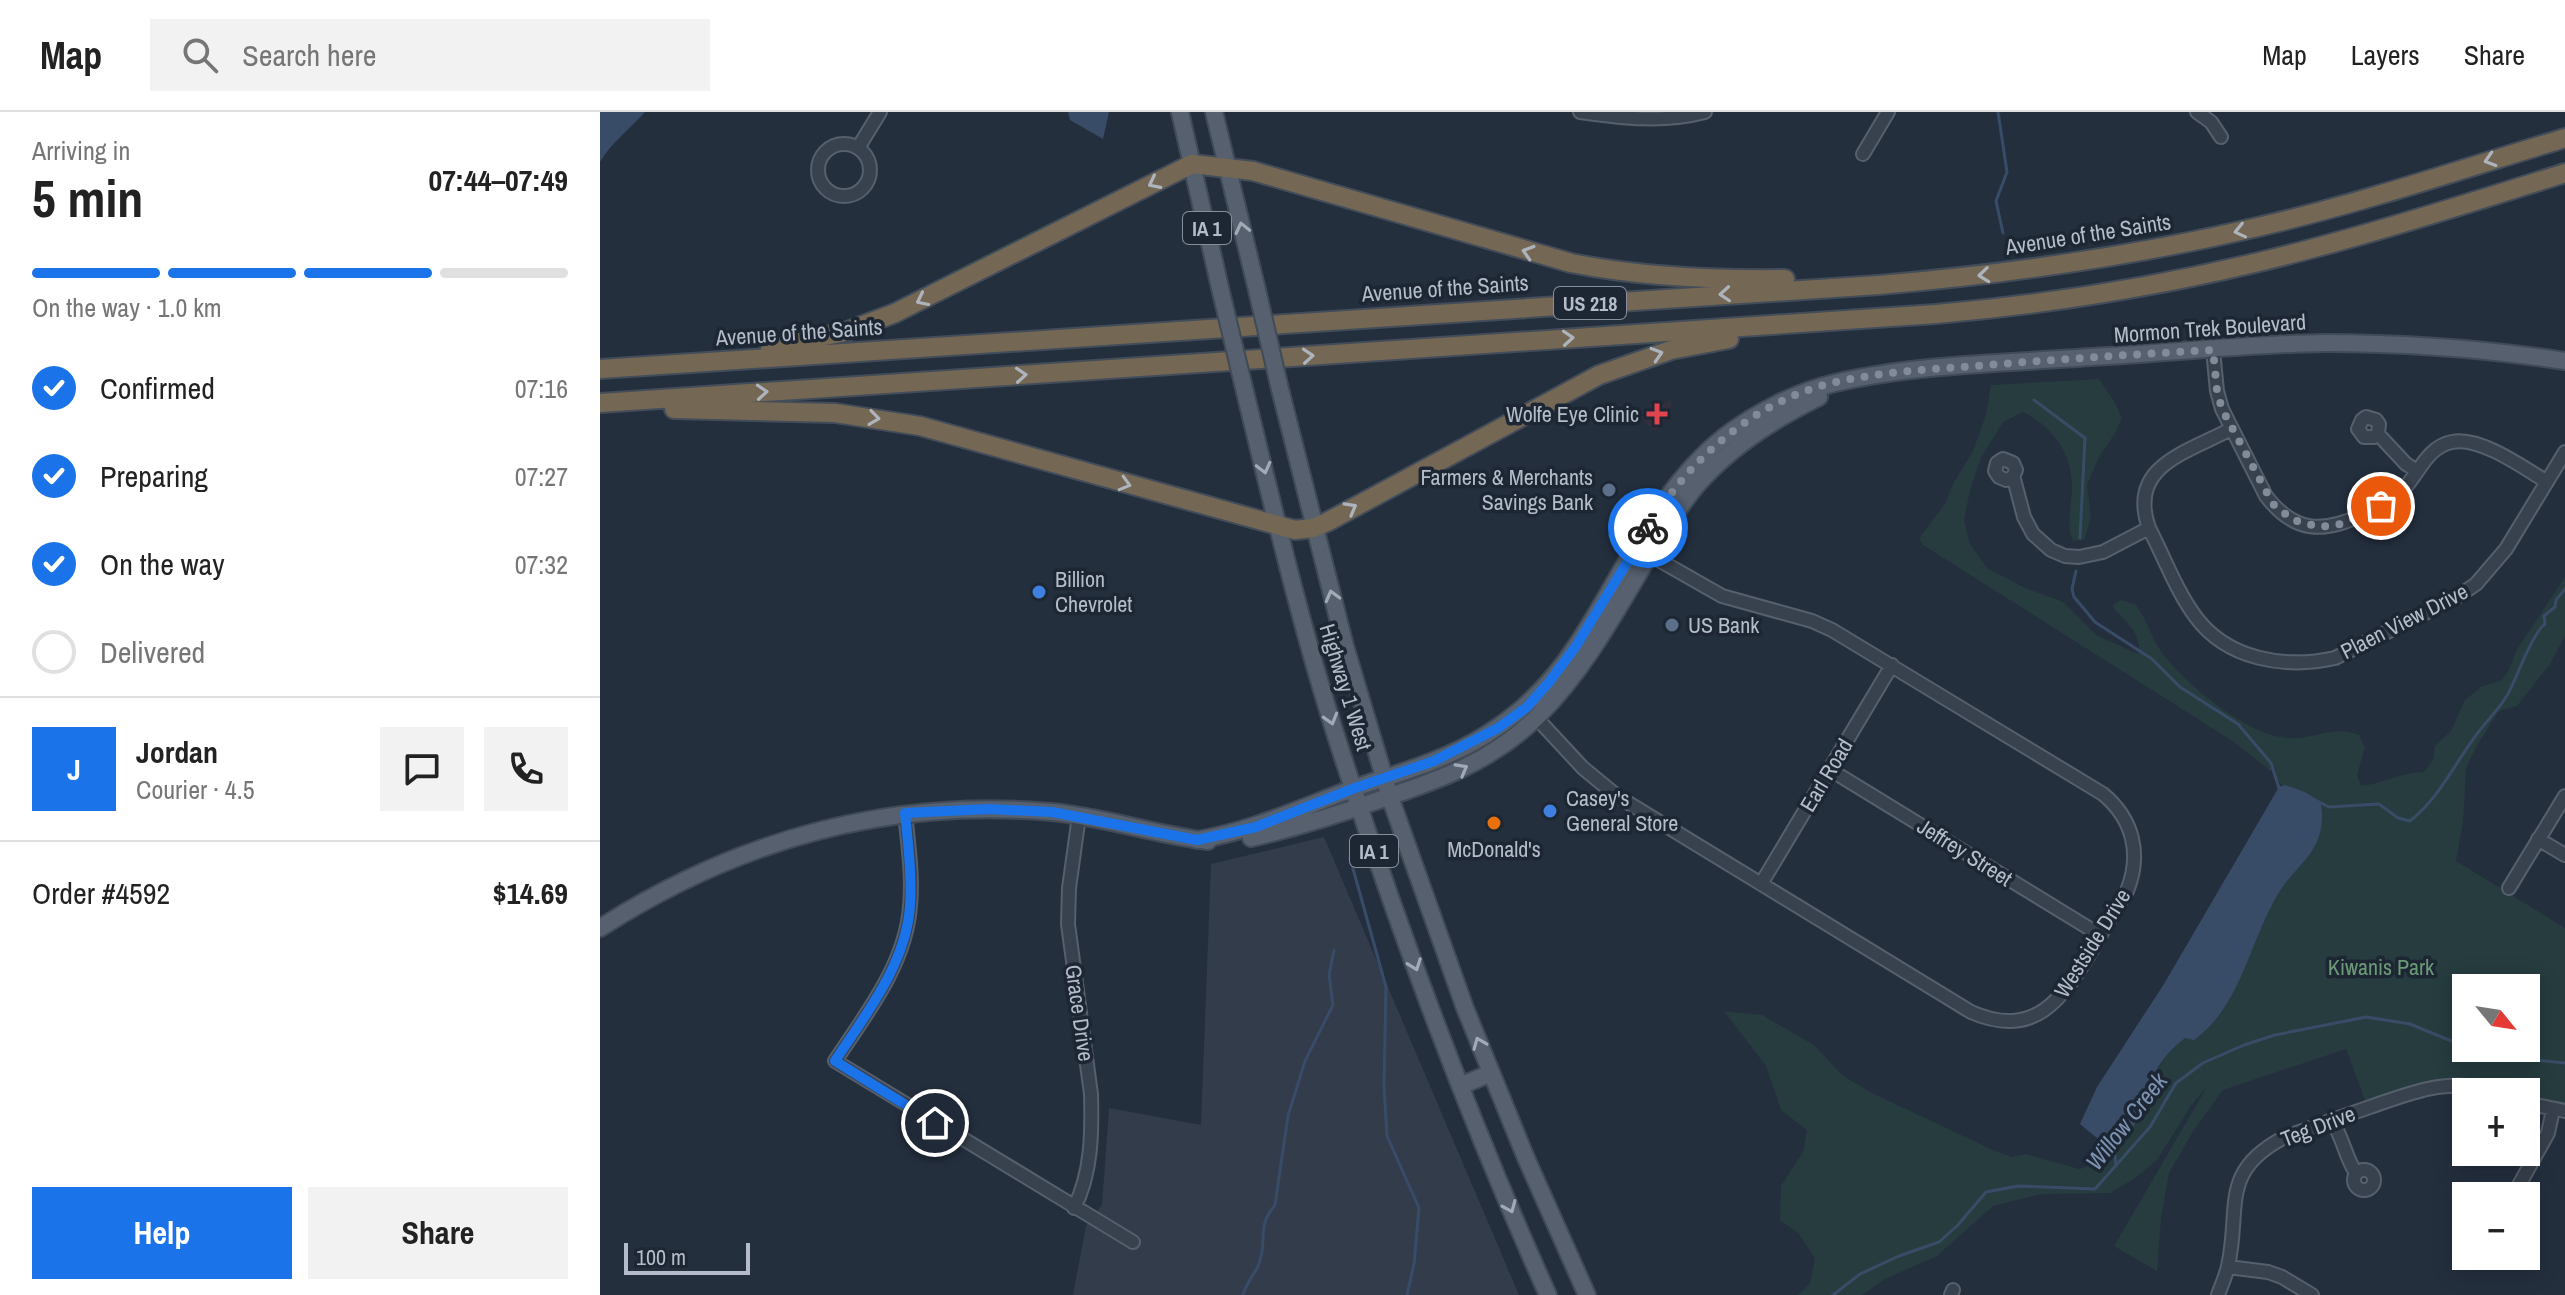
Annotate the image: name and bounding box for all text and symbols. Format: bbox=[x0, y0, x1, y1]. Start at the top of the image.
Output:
search box bbox=[150, 19, 710, 91]
text: Map bbox=[40, 30, 102, 81]
icon: search bbox=[178, 33, 222, 77]
text: Search here bbox=[242, 35, 376, 75]
text: Map bbox=[2262, 36, 2307, 74]
text: Layers bbox=[2351, 36, 2420, 74]
text: Share bbox=[2464, 36, 2525, 74]
text: Arriving in bbox=[32, 133, 130, 168]
one-way arrow bbox=[2484, 151, 2498, 167]
text: 07:44–07:49 bbox=[429, 160, 568, 200]
text: 5 min bbox=[32, 163, 143, 233]
one-way arrow bbox=[1147, 173, 1162, 188]
street label: Avenue of the Saints bbox=[2002, 206, 2173, 262]
road number: IA 1 bbox=[1183, 212, 1231, 244]
one-way arrow bbox=[1235, 222, 1252, 236]
one-way arrow bbox=[2234, 222, 2248, 239]
one-way arrow bbox=[1522, 245, 1536, 261]
one-way arrow bbox=[1977, 266, 1990, 283]
street label: Avenue of the Saints bbox=[1360, 267, 1529, 309]
one-way arrow bbox=[1718, 285, 1731, 302]
road number: US 218 bbox=[1554, 287, 1626, 319]
text: On the way · 1.0 km bbox=[32, 290, 222, 325]
one-way arrow bbox=[916, 290, 930, 306]
street label: Mormon Trek Boulevard bbox=[2113, 306, 2307, 350]
street label: Avenue of the Saints bbox=[714, 311, 883, 353]
one-way arrow bbox=[1562, 330, 1575, 347]
one-way arrow bbox=[1650, 347, 1664, 363]
one-way arrow bbox=[1302, 348, 1315, 365]
icon: check bbox=[32, 366, 76, 410]
one-way arrow bbox=[1015, 367, 1028, 384]
text: Confirmed bbox=[100, 368, 215, 408]
text: 07:16 bbox=[515, 371, 568, 406]
one-way arrow bbox=[756, 384, 769, 401]
place label: Wolfe Eye Clinic bbox=[1506, 399, 1639, 429]
marker: Wolfe Eye Clinic bbox=[1646, 403, 1668, 425]
one-way arrow bbox=[867, 409, 880, 426]
icon: check bbox=[32, 454, 76, 498]
text: Preparing bbox=[100, 456, 208, 496]
text: 07:27 bbox=[515, 459, 568, 494]
one-way arrow bbox=[1254, 460, 1271, 474]
place label: Farmers & Merchants Savings Bank bbox=[1420, 462, 1594, 517]
pin bbox=[2347, 472, 2415, 540]
one-way arrow bbox=[1117, 474, 1131, 491]
marker: Farmers & Merchants Savings Bank bbox=[1600, 481, 1618, 499]
icon: bag bbox=[2359, 484, 2403, 528]
courier bbox=[1608, 488, 1688, 568]
one-way arrow bbox=[1343, 503, 1357, 518]
icon: bike bbox=[1626, 506, 1670, 550]
icon: check bbox=[32, 542, 76, 586]
text: On the way bbox=[100, 544, 224, 584]
text: 07:32 bbox=[515, 547, 568, 582]
place label: Billion Chevrolet bbox=[1055, 564, 1132, 619]
street label: Plaen View Drive bbox=[2335, 576, 2473, 666]
marker: Billion Chevrolet bbox=[1030, 583, 1048, 601]
one-way arrow bbox=[1324, 589, 1341, 603]
place label: US Bank bbox=[1688, 610, 1760, 640]
marker: US Bank bbox=[1663, 616, 1681, 634]
street label: Highway 1 West bbox=[1312, 620, 1380, 754]
text: Delivered bbox=[100, 632, 205, 672]
one-way arrow bbox=[1322, 711, 1338, 725]
button: chat bbox=[380, 727, 464, 811]
button: phone bbox=[484, 727, 568, 811]
text: Jordan bbox=[136, 732, 218, 772]
street label: Earl Road bbox=[1792, 733, 1860, 817]
text: J bbox=[67, 749, 81, 789]
one-way arrow bbox=[1453, 763, 1468, 779]
text: Courier · 4.5 bbox=[136, 772, 255, 807]
place label: Casey's General Store bbox=[1566, 783, 1678, 838]
marker: Casey's General Store bbox=[1541, 802, 1559, 820]
street label: Jeffrey Street bbox=[1912, 811, 2018, 893]
marker: McDonald's bbox=[1485, 814, 1503, 832]
place label: McDonald's bbox=[1447, 834, 1541, 864]
road number: IA 1 bbox=[1350, 835, 1398, 867]
text: Order #4592 bbox=[32, 873, 170, 913]
text: $14.69 bbox=[493, 873, 568, 913]
street label: Westside Drive bbox=[2047, 883, 2137, 1003]
park label: Kiwanis Park bbox=[2328, 952, 2435, 982]
one-way arrow bbox=[1405, 957, 1422, 971]
street label: Grace Drive bbox=[1058, 963, 1102, 1063]
north arrow bbox=[2452, 974, 2540, 1062]
map controls bbox=[2452, 974, 2540, 1270]
one-way arrow bbox=[1472, 1037, 1489, 1051]
water label: Willow Creek bbox=[2078, 1065, 2175, 1176]
button: + bbox=[2452, 1078, 2540, 1166]
pin bbox=[901, 1089, 969, 1157]
street label: Teg Drive bbox=[2277, 1098, 2359, 1154]
icon: home bbox=[913, 1101, 957, 1145]
button: − bbox=[2452, 1182, 2540, 1270]
button: Help bbox=[32, 1187, 292, 1279]
button: Share bbox=[308, 1187, 568, 1279]
one-way arrow bbox=[1500, 1199, 1516, 1213]
scale bar bbox=[624, 1239, 750, 1275]
text: 100 m bbox=[636, 1242, 686, 1272]

